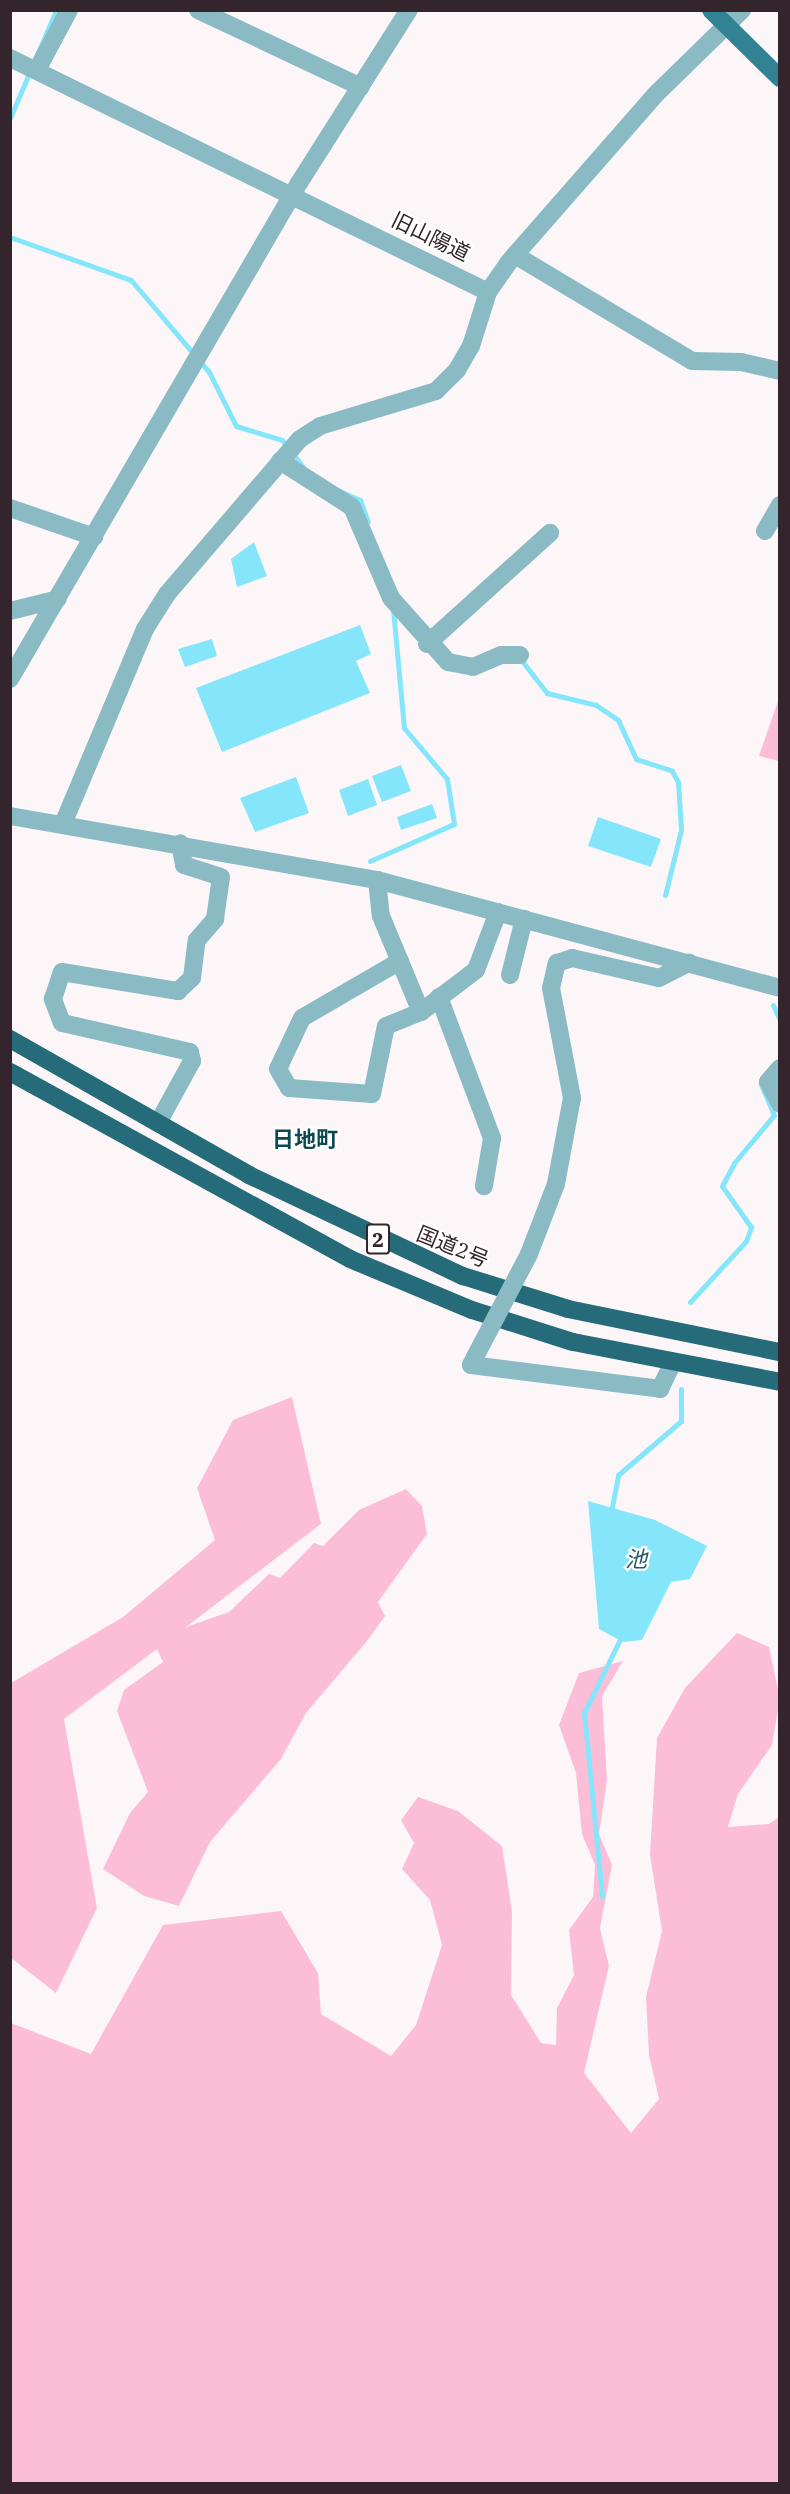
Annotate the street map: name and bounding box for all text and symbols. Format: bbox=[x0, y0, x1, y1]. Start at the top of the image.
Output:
street label: 旧山陽道 bbox=[388, 206, 474, 266]
district label: 日地町 bbox=[272, 1126, 338, 1152]
street label: 国道2号 bbox=[413, 1220, 493, 1272]
road number: 2 bbox=[366, 1222, 390, 1256]
water label: 池 bbox=[625, 1546, 647, 1572]

